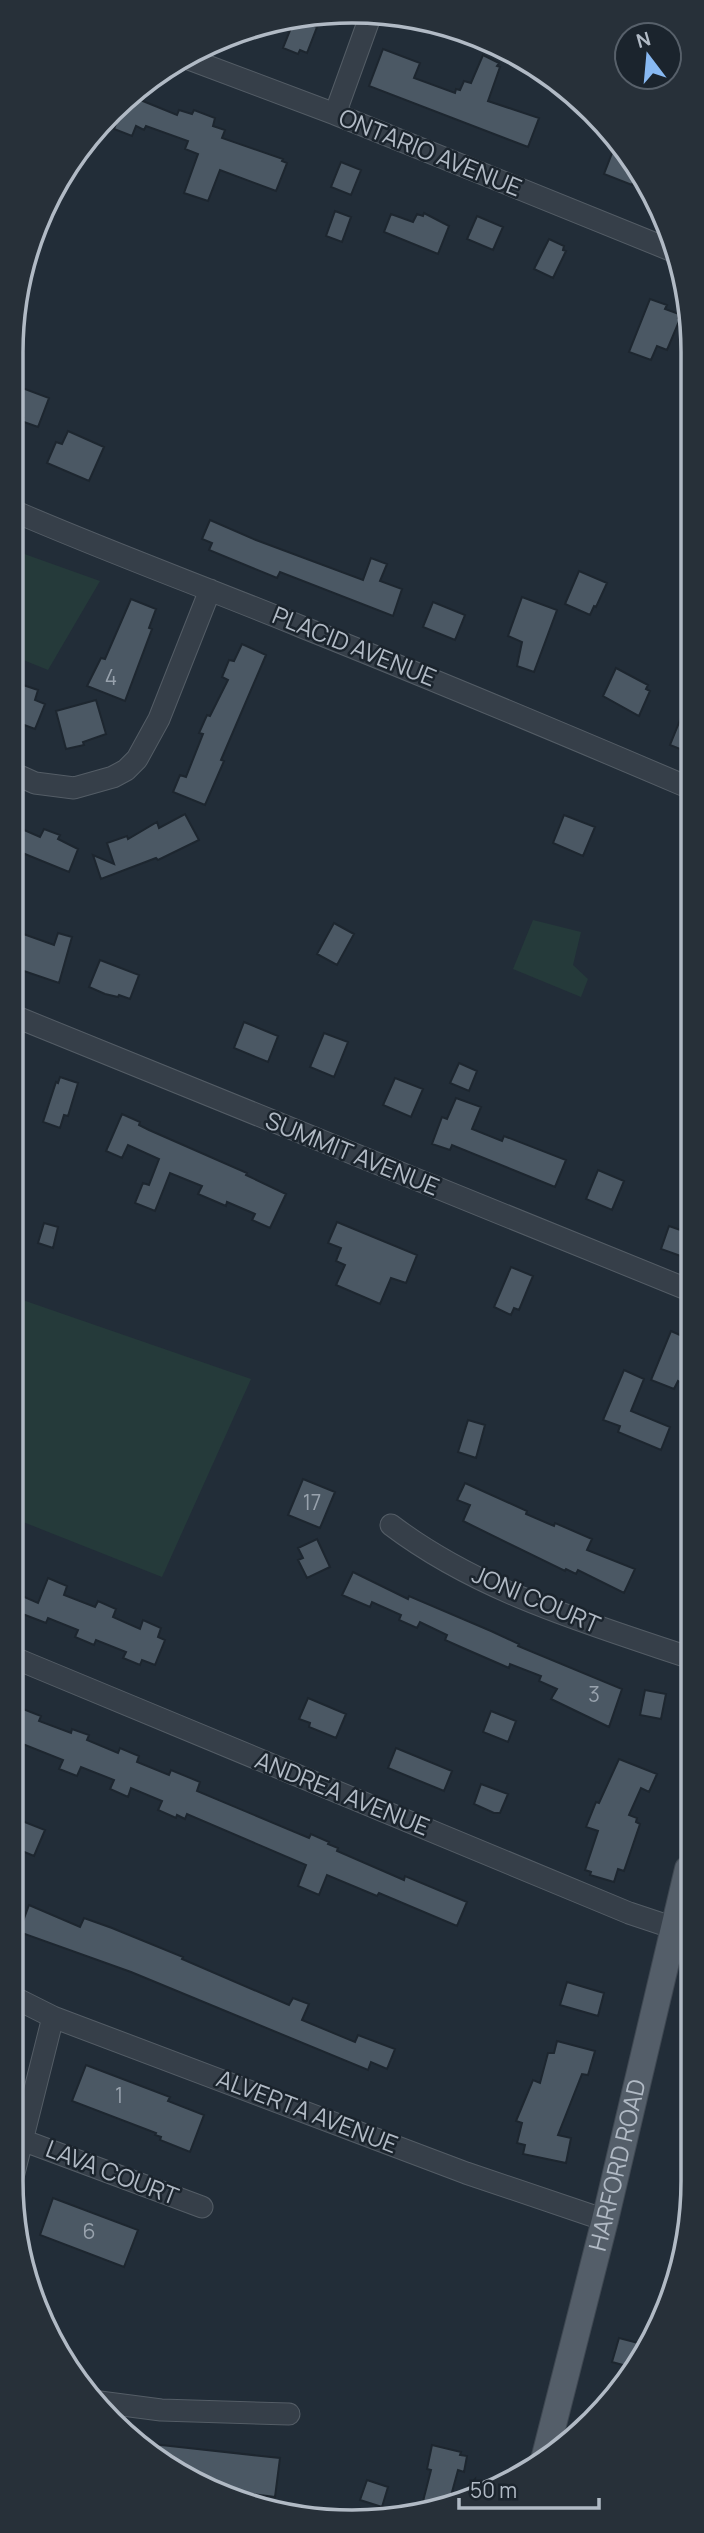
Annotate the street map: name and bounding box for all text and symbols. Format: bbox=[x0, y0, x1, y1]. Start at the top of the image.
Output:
north arrow bbox=[613, 21, 683, 91]
text: N bbox=[633, 25, 653, 54]
street label: ONTARIO AVENUE bbox=[334, 100, 527, 203]
street label: PLACID AVENUE bbox=[268, 598, 441, 693]
house number: 4 bbox=[105, 663, 117, 691]
street label: SUMMIT AVENUE bbox=[261, 1103, 444, 1202]
house number: 17 bbox=[303, 1488, 321, 1516]
street label: JONI COURT bbox=[467, 1557, 606, 1641]
house number: 3 bbox=[588, 1680, 600, 1708]
street label: ANDREA AVENUE bbox=[251, 1743, 435, 1843]
street label: ALVERTA AVENUE bbox=[212, 2061, 403, 2160]
street label: HARFORD ROAD bbox=[580, 2076, 653, 2254]
house number: 1 bbox=[115, 2081, 123, 2109]
street label: LAVA COURT bbox=[42, 2131, 184, 2212]
house number: 6 bbox=[82, 2217, 96, 2245]
scale bar bbox=[459, 2466, 599, 2510]
text: 50 m bbox=[470, 2476, 517, 2504]

